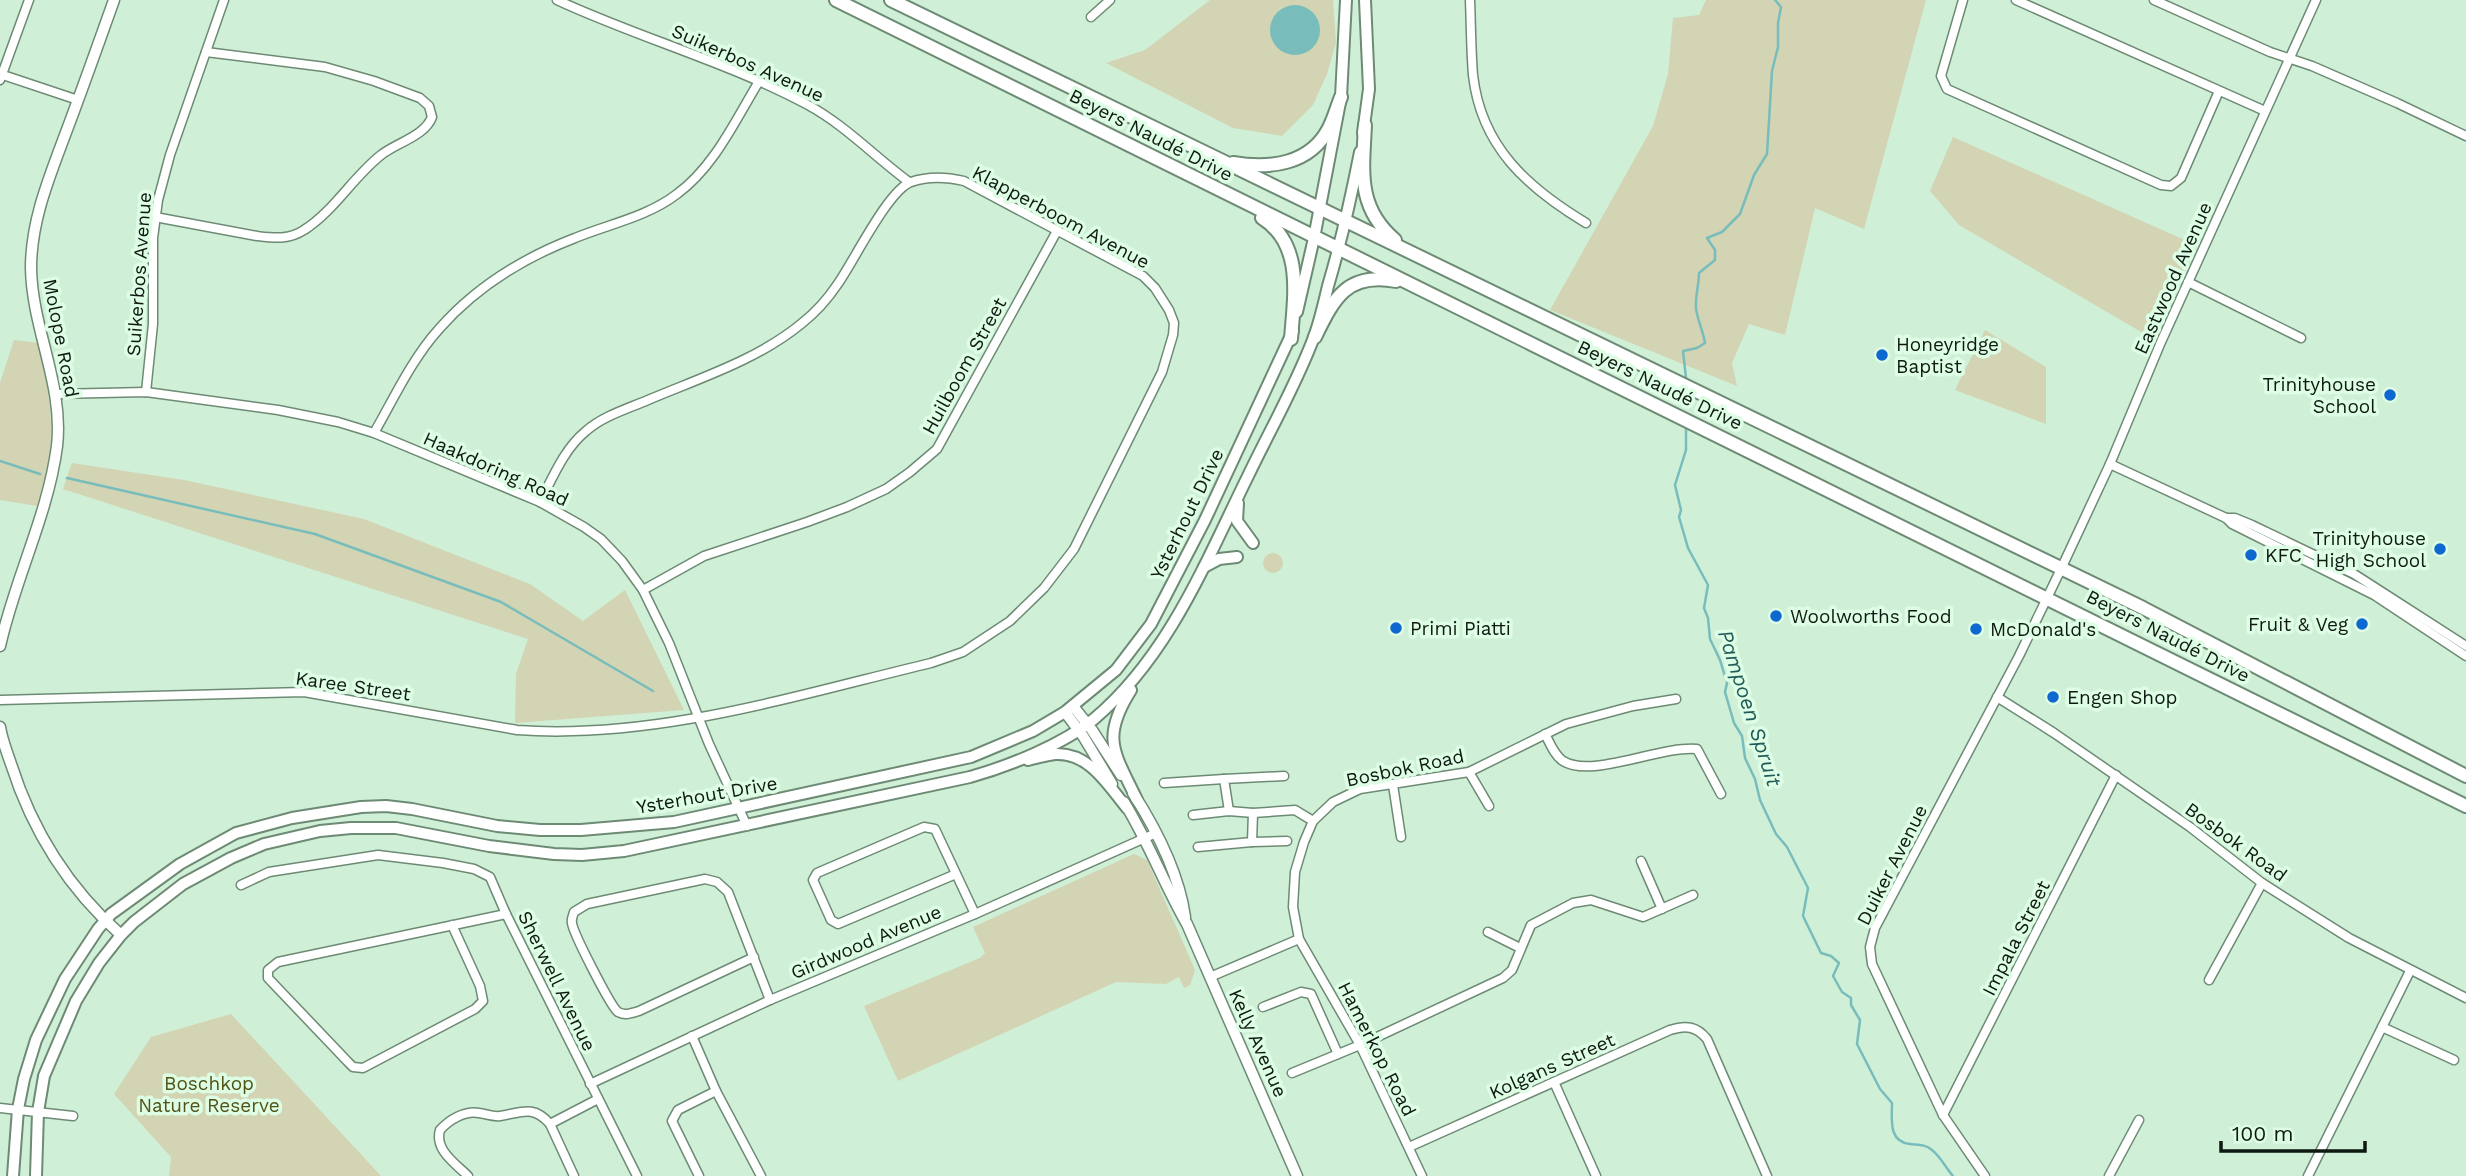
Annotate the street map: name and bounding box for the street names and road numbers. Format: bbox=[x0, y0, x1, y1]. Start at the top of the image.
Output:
street label: Suikerbos Avenue bbox=[668, 19, 828, 107]
street label: Beyers Naudé Drive bbox=[1065, 84, 1237, 186]
street label: Klapperboom Avenue bbox=[968, 161, 1154, 273]
street label: Suikerbos Avenue bbox=[122, 191, 156, 357]
street label: Eastwood Avenue bbox=[2129, 198, 2217, 358]
street label: Molope Road bbox=[38, 277, 84, 399]
street label: Huilboom Street bbox=[917, 294, 1011, 438]
street label: Beyers Naudé Drive bbox=[1574, 335, 1746, 435]
street label: Haakdoring Road bbox=[420, 427, 572, 511]
street label: Ysterhout Drive bbox=[1145, 445, 1229, 583]
street label: Beyers Naudé Drive bbox=[2082, 585, 2254, 687]
street label: Karee Street bbox=[294, 667, 412, 705]
street label: Bosbok Road bbox=[1344, 744, 1466, 792]
street label: Ysterhout Drive bbox=[635, 771, 779, 819]
street label: Bosbok Road bbox=[2181, 797, 2291, 887]
street label: Duiker Avenue bbox=[1852, 801, 1932, 929]
street label: Impala Street bbox=[1977, 877, 2055, 999]
street label: Girdwood Avenue bbox=[787, 900, 945, 984]
street label: Sherwell Avenue bbox=[513, 907, 601, 1055]
street label: Hamerkop Road bbox=[1333, 978, 1421, 1120]
street label: Kelly Avenue bbox=[1224, 985, 1292, 1101]
street label: Kolgans Street bbox=[1486, 1028, 1618, 1104]

